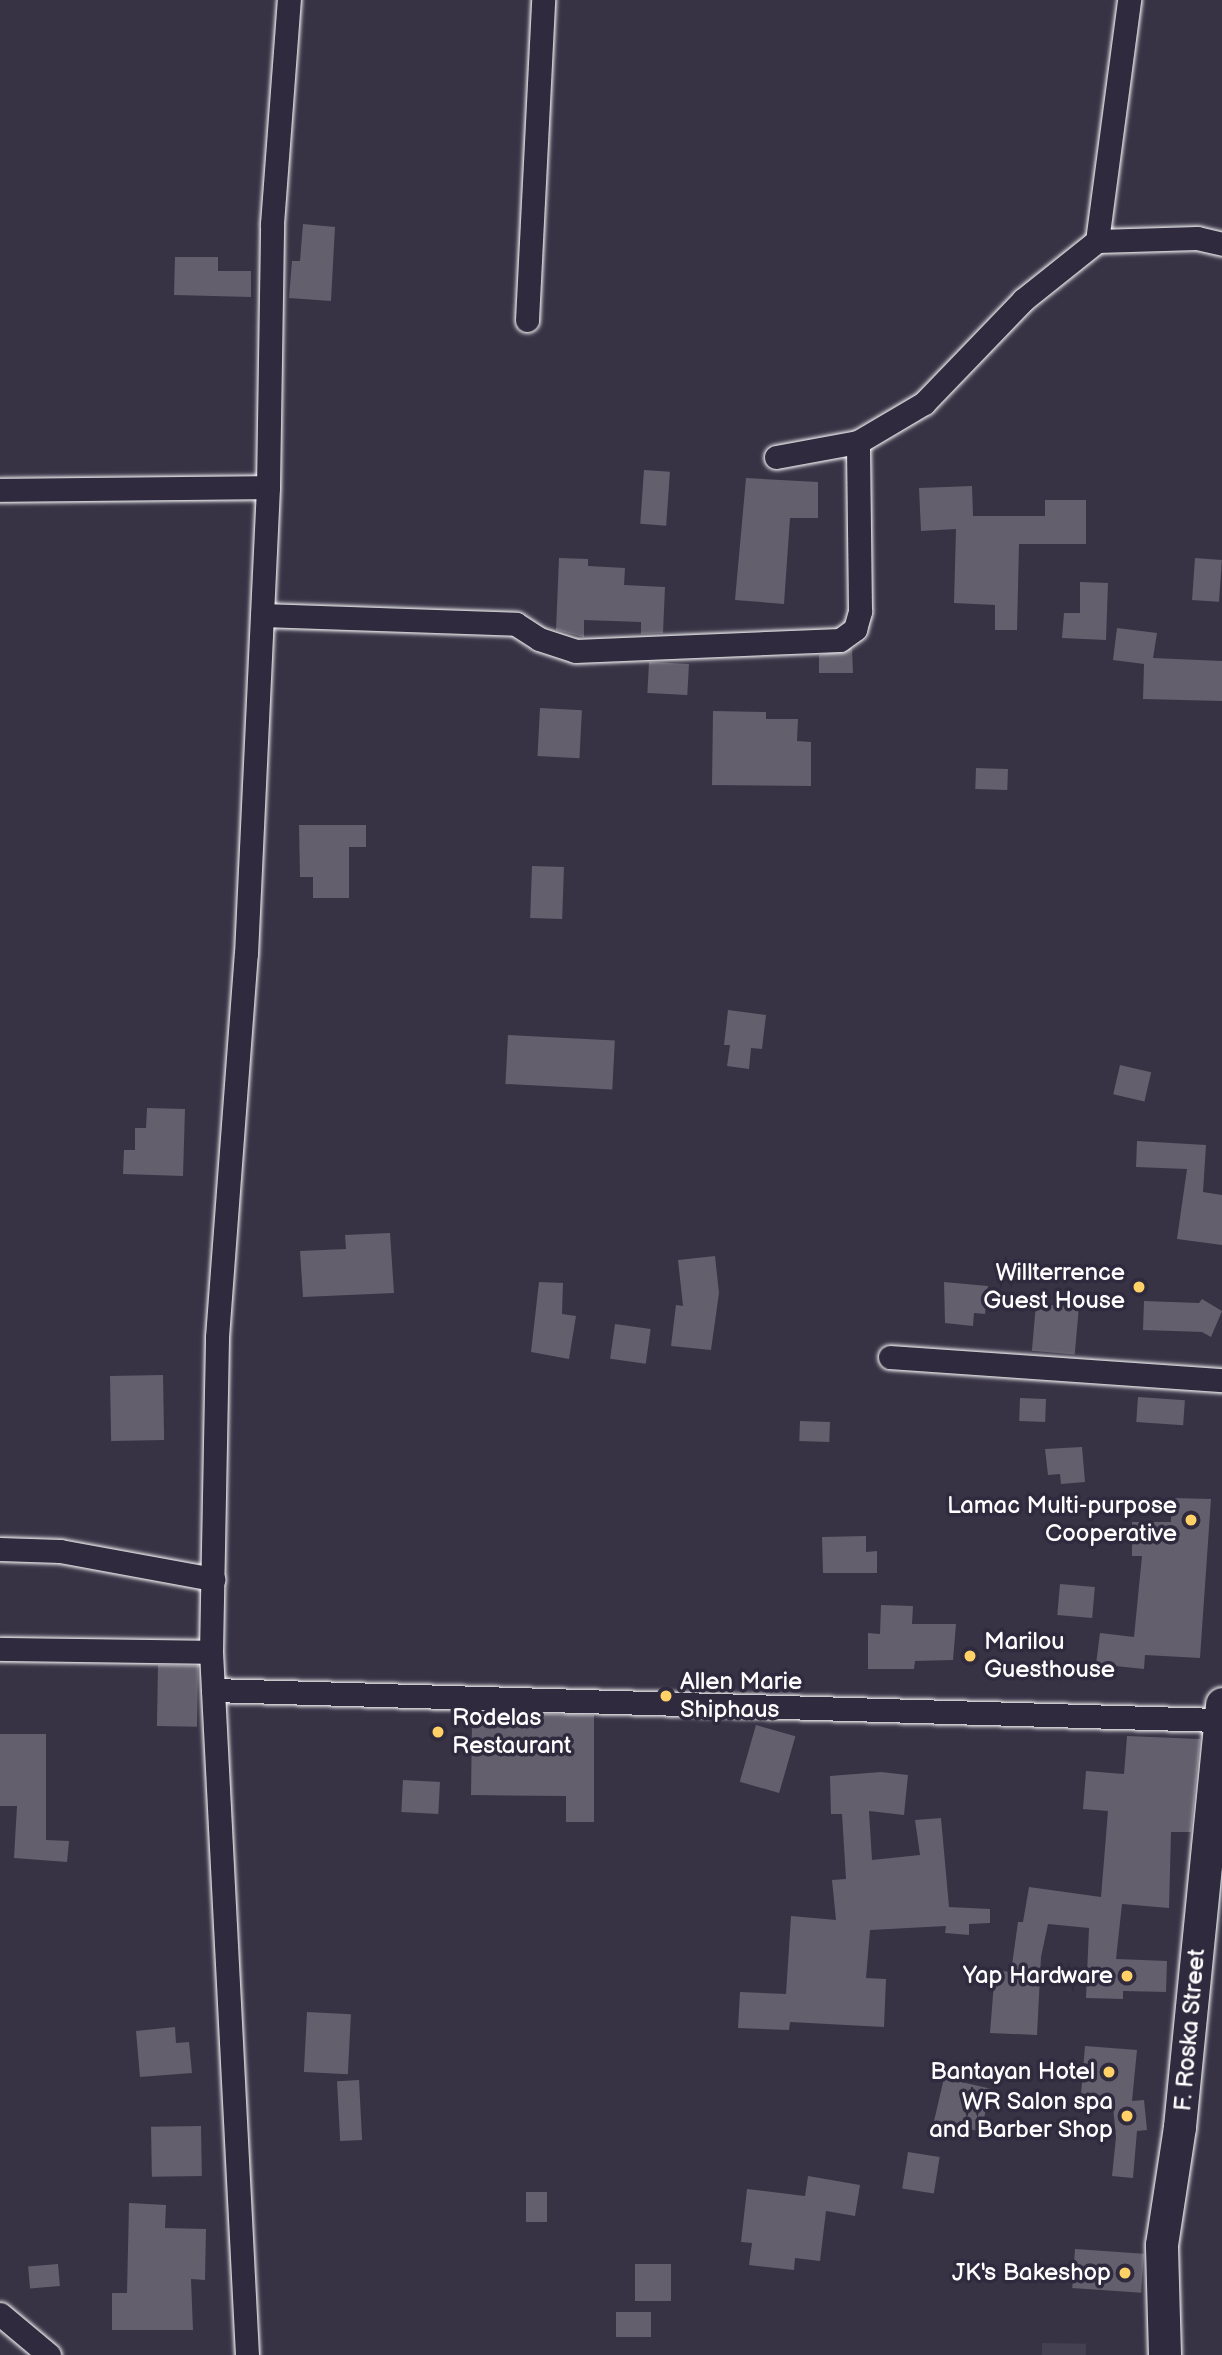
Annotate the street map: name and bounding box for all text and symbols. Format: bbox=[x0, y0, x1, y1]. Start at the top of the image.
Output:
place label: Willterrence Guest House bbox=[983, 1259, 1125, 1315]
marker: Willterrence Guest House bbox=[1131, 1279, 1147, 1295]
place label: Lamac Multi-purpose Cooperative bbox=[947, 1492, 1177, 1548]
marker: Lamac Multi-purpose Cooperative bbox=[1183, 1512, 1199, 1528]
place label: Marilou Guesthouse bbox=[984, 1628, 1115, 1684]
marker: Marilou Guesthouse bbox=[962, 1648, 978, 1664]
place label: Allen Marie Shiphaus bbox=[680, 1668, 802, 1724]
marker: Allen Marie Shiphaus bbox=[658, 1688, 674, 1704]
place label: Rodelas Restaurant bbox=[452, 1704, 571, 1760]
marker: Rodelas Restaurant bbox=[430, 1724, 446, 1740]
street label: F. Roska Street bbox=[1169, 1947, 1211, 2113]
place label: Yap Hardware bbox=[963, 1962, 1113, 1990]
marker: Yap Hardware bbox=[1119, 1968, 1135, 1984]
place label: Bantayan Hotel bbox=[930, 2058, 1095, 2086]
marker: Bantayan Hotel bbox=[1101, 2064, 1117, 2080]
place label: WR Salon spa and Barber Shop bbox=[929, 2088, 1113, 2144]
marker: WR Salon spa and Barber Shop bbox=[1119, 2108, 1135, 2124]
place label: JK's Bakeshop bbox=[952, 2259, 1111, 2287]
marker: JK's Bakeshop bbox=[1117, 2265, 1133, 2281]

